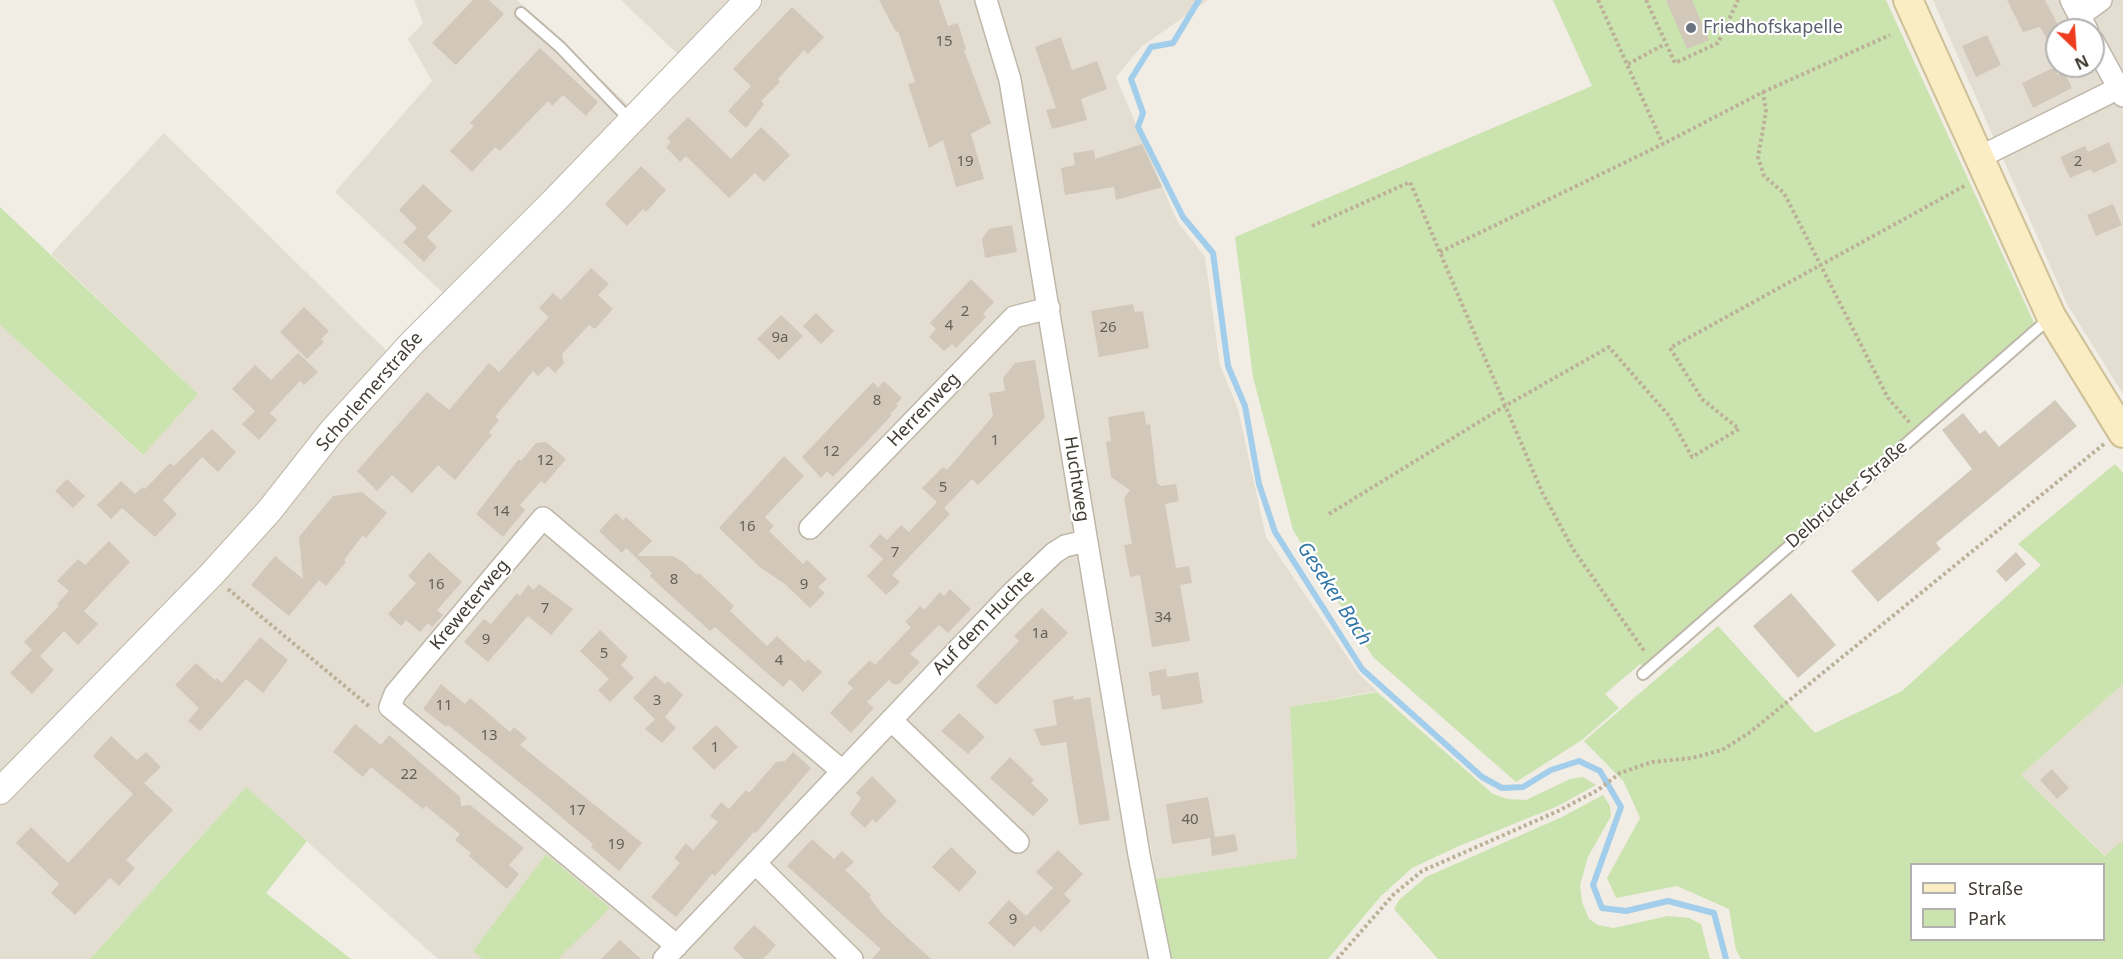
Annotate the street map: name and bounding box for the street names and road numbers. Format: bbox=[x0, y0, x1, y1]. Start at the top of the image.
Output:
street label: Schorlemerstraße bbox=[312, 328, 428, 456]
street label: Herrenweg bbox=[883, 368, 965, 452]
street label: Huchtweg bbox=[1059, 435, 1093, 523]
street label: Delbrücker Straße bbox=[1782, 437, 1912, 553]
street label: Kreweterweg bbox=[426, 555, 514, 655]
street label: Auf dem Huchte bbox=[929, 566, 1039, 680]

